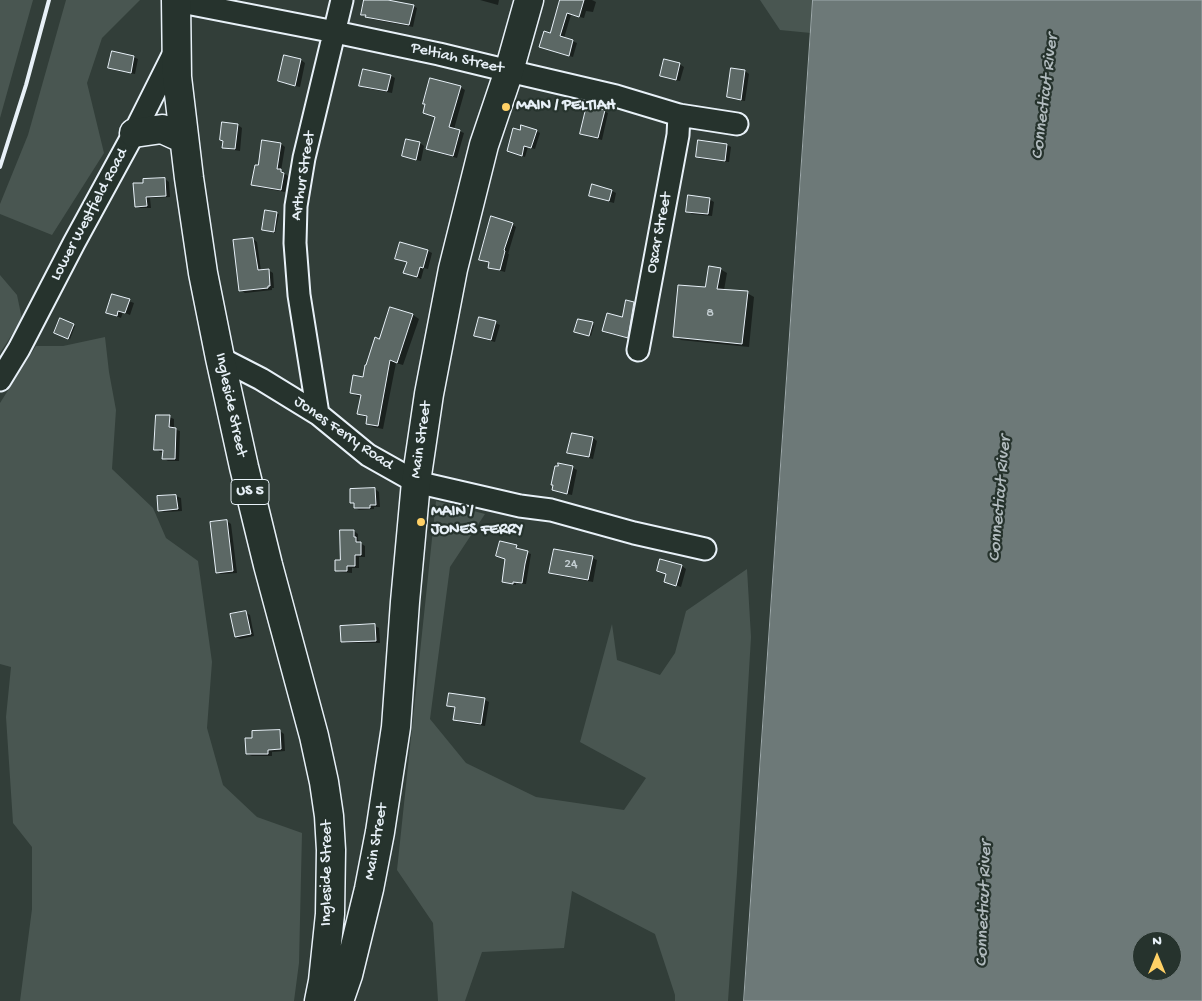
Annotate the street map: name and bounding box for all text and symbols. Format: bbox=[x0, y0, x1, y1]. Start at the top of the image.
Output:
water label: Connecticut River bbox=[1028, 33, 1064, 161]
street label: Peltiah Street bbox=[409, 39, 505, 79]
place label: MAIN / PELTIAH bbox=[516, 97, 615, 117]
marker: MAIN / PELTIAH bbox=[500, 101, 512, 113]
street label: Arthur Street bbox=[287, 130, 321, 222]
street label: Lower Westfield Road bbox=[47, 146, 133, 284]
street label: Oscar Street bbox=[643, 191, 677, 275]
house number: 8 bbox=[706, 306, 714, 322]
street label: Ingleside Street bbox=[210, 351, 250, 459]
street label: Jones Ferry Road bbox=[290, 393, 396, 475]
street label: Main Street bbox=[407, 400, 437, 480]
water label: Connecticut River bbox=[985, 435, 1017, 563]
road number: US 5 bbox=[231, 480, 269, 504]
place label: MAIN / JONES FERRY bbox=[431, 503, 523, 541]
marker: MAIN / JONES FERRY bbox=[415, 516, 427, 528]
house number: 24 bbox=[564, 557, 578, 573]
street label: Main Street bbox=[361, 802, 393, 882]
street label: Ingleside Street bbox=[318, 820, 338, 926]
water label: Connecticut River bbox=[972, 841, 998, 967]
north arrow bbox=[1132, 931, 1182, 981]
text: N bbox=[1152, 933, 1162, 950]

